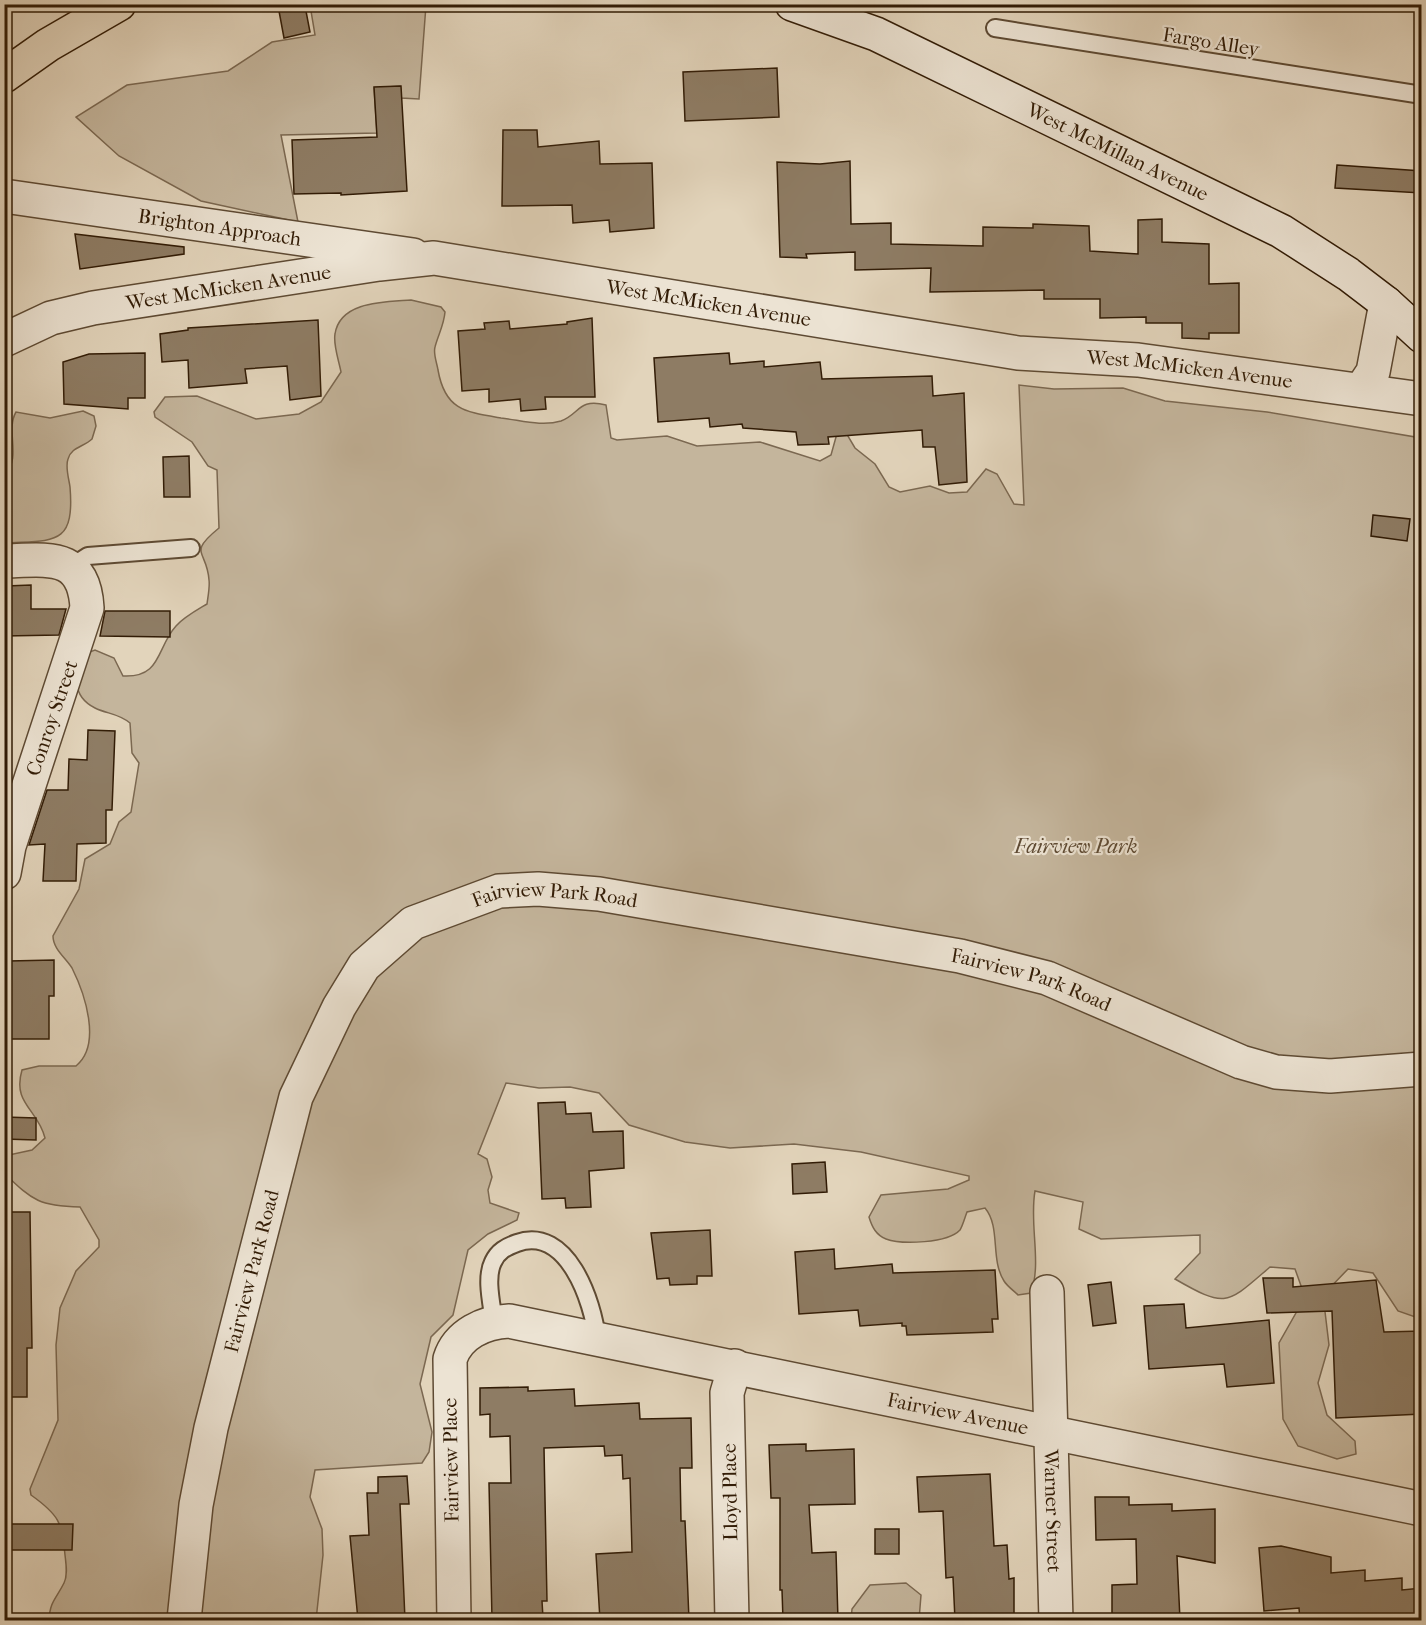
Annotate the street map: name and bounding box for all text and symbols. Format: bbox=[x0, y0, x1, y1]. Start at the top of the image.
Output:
street label: Fargo Alley bbox=[1161, 23, 1262, 61]
street label: West McMillan Avenue bbox=[1022, 97, 1212, 205]
street label: Brighton Approach bbox=[137, 204, 304, 250]
street label: West McMicken Avenue bbox=[123, 260, 333, 314]
street label: West McMicken Avenue bbox=[604, 275, 813, 331]
street label: West McMicken Avenue bbox=[1085, 345, 1294, 393]
street label: Conroy Street bbox=[21, 657, 83, 779]
park label: Fairview Park bbox=[1014, 835, 1137, 858]
street label: Fairview Park Road bbox=[468, 877, 641, 912]
street label: Fairview Park Road bbox=[949, 943, 1116, 1016]
street label: Fairview Park Road bbox=[219, 1186, 284, 1355]
street label: Fairview Avenue bbox=[885, 1388, 1031, 1439]
street label: Fairview Place bbox=[438, 1397, 464, 1522]
street label: Lloyd Place bbox=[718, 1443, 742, 1541]
street label: Warner Street bbox=[1040, 1448, 1066, 1573]

